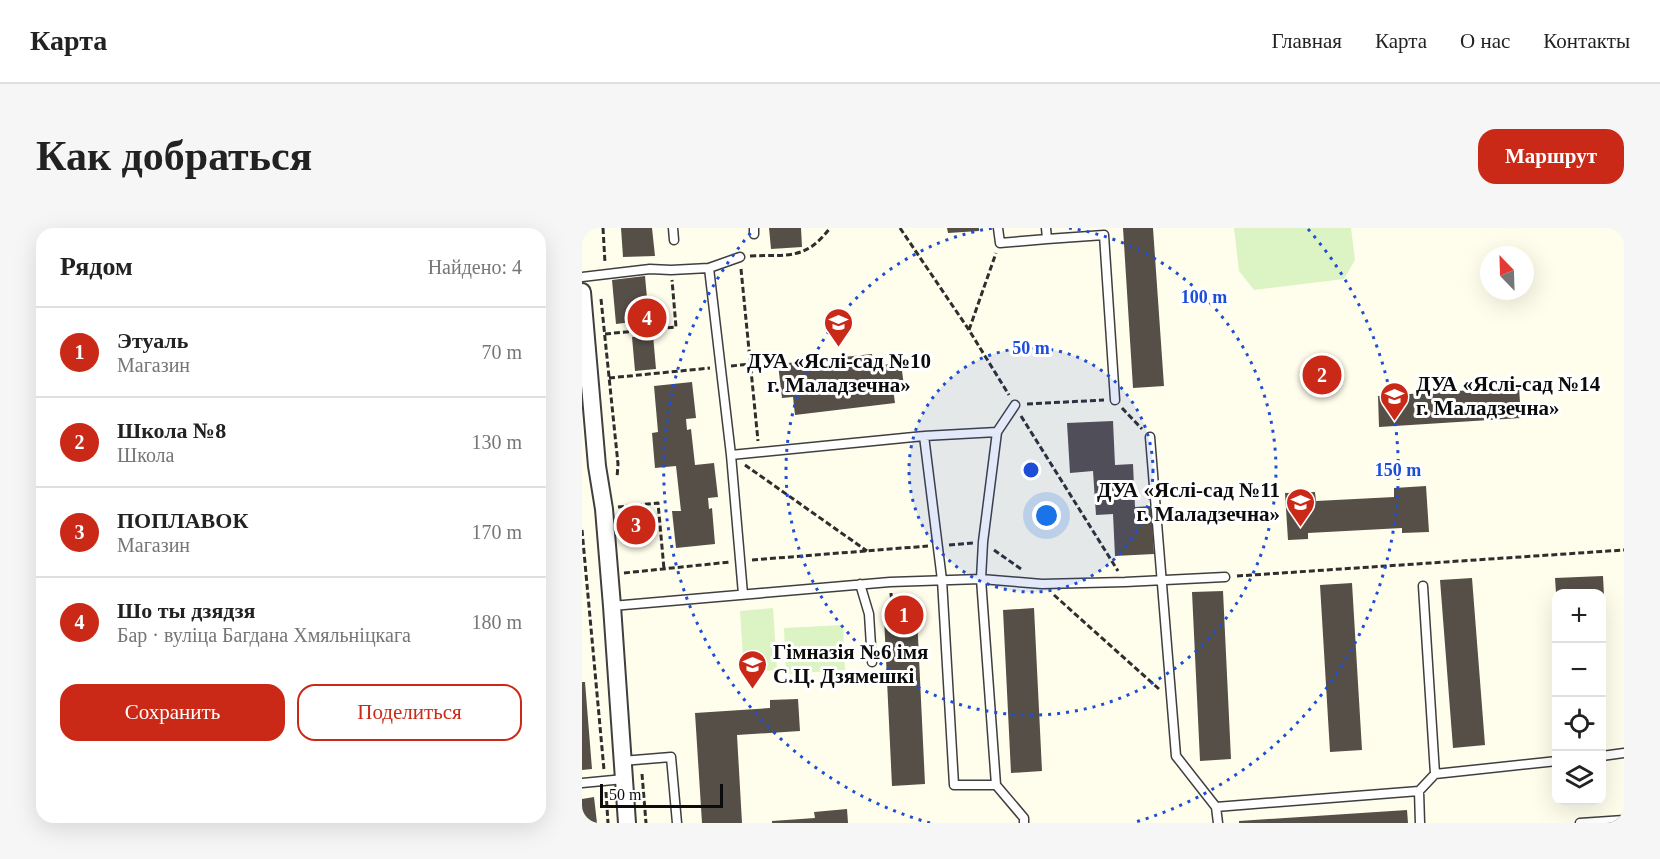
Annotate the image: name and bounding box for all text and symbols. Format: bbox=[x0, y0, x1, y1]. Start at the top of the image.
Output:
text: Карта bbox=[30, 25, 107, 56]
text: Главная bbox=[1272, 29, 1342, 53]
text: Карта bbox=[1375, 29, 1427, 53]
text: О нас bbox=[1460, 29, 1510, 53]
text: Контакты bbox=[1543, 29, 1630, 53]
button: Маршрут bbox=[1478, 129, 1624, 184]
text: Как добраться bbox=[36, 133, 312, 179]
north arrow bbox=[1480, 246, 1534, 300]
text: Рядом bbox=[60, 252, 133, 281]
text: Найдено: 4 bbox=[428, 256, 522, 278]
text: 100 m bbox=[1181, 287, 1227, 307]
pin: 4 bbox=[628, 296, 666, 340]
school or university icon: ДУА «Яслі-сад №10 г. Маладзечна» bbox=[823, 306, 855, 348]
text: Этуаль bbox=[117, 328, 188, 353]
text: 50 m bbox=[1012, 338, 1050, 358]
text: 1 bbox=[75, 341, 85, 363]
text: 70 m bbox=[481, 341, 522, 363]
place label: ДУА «Яслі-сад №10 г. Маладзечна» bbox=[747, 349, 931, 397]
pin: 2 bbox=[1302, 352, 1342, 398]
text: Магазин bbox=[117, 354, 190, 376]
place label: ДУА «Яслі-сад №14 г. Маладзечна» bbox=[1416, 372, 1601, 420]
school or university icon: ДУА «Яслі-сад №14 г. Маладзечна» bbox=[1379, 380, 1411, 422]
text: Школа №8 bbox=[117, 418, 226, 443]
text: 2 bbox=[75, 431, 85, 453]
text: 130 m bbox=[471, 431, 522, 453]
text: Школа bbox=[117, 444, 174, 466]
centre of rings bbox=[1021, 460, 1041, 480]
text: 150 m bbox=[1375, 460, 1421, 480]
place label: ДУА «Яслі-сад №11 г. Маладзечна» bbox=[1097, 478, 1280, 526]
school or university icon: ДУА «Яслі-сад №11 г. Маладзечна» bbox=[1285, 486, 1317, 528]
your location bbox=[1032, 501, 1061, 530]
pin: 3 bbox=[616, 502, 656, 548]
text: ПОПЛАВОК bbox=[117, 508, 248, 533]
text: 3 bbox=[75, 521, 85, 543]
text: 170 m bbox=[471, 521, 522, 543]
text: Магазин bbox=[117, 534, 190, 556]
map controls bbox=[1552, 589, 1606, 805]
button: + bbox=[1552, 589, 1606, 643]
pin: 1 bbox=[884, 592, 924, 638]
text: Шо ты дзядзя bbox=[117, 598, 255, 623]
text: 4 bbox=[75, 611, 85, 633]
text: 180 m bbox=[471, 611, 522, 633]
text: Бар · вуліца Багдана Хмяльніцкага bbox=[117, 624, 411, 646]
place label: Гімназія №6 iмя С.Ц. Дзямешкi bbox=[773, 640, 928, 688]
button: − bbox=[1552, 643, 1606, 697]
school or university icon: Гімназія №6 iмя С.Ц. Дзямешкi bbox=[736, 648, 768, 690]
button: Сохранить bbox=[60, 684, 285, 741]
button: Поделиться bbox=[297, 684, 522, 741]
button: locate bbox=[1552, 697, 1606, 751]
button: layers bbox=[1552, 751, 1606, 805]
scale bar bbox=[600, 781, 723, 808]
text: 50 m bbox=[609, 786, 641, 803]

